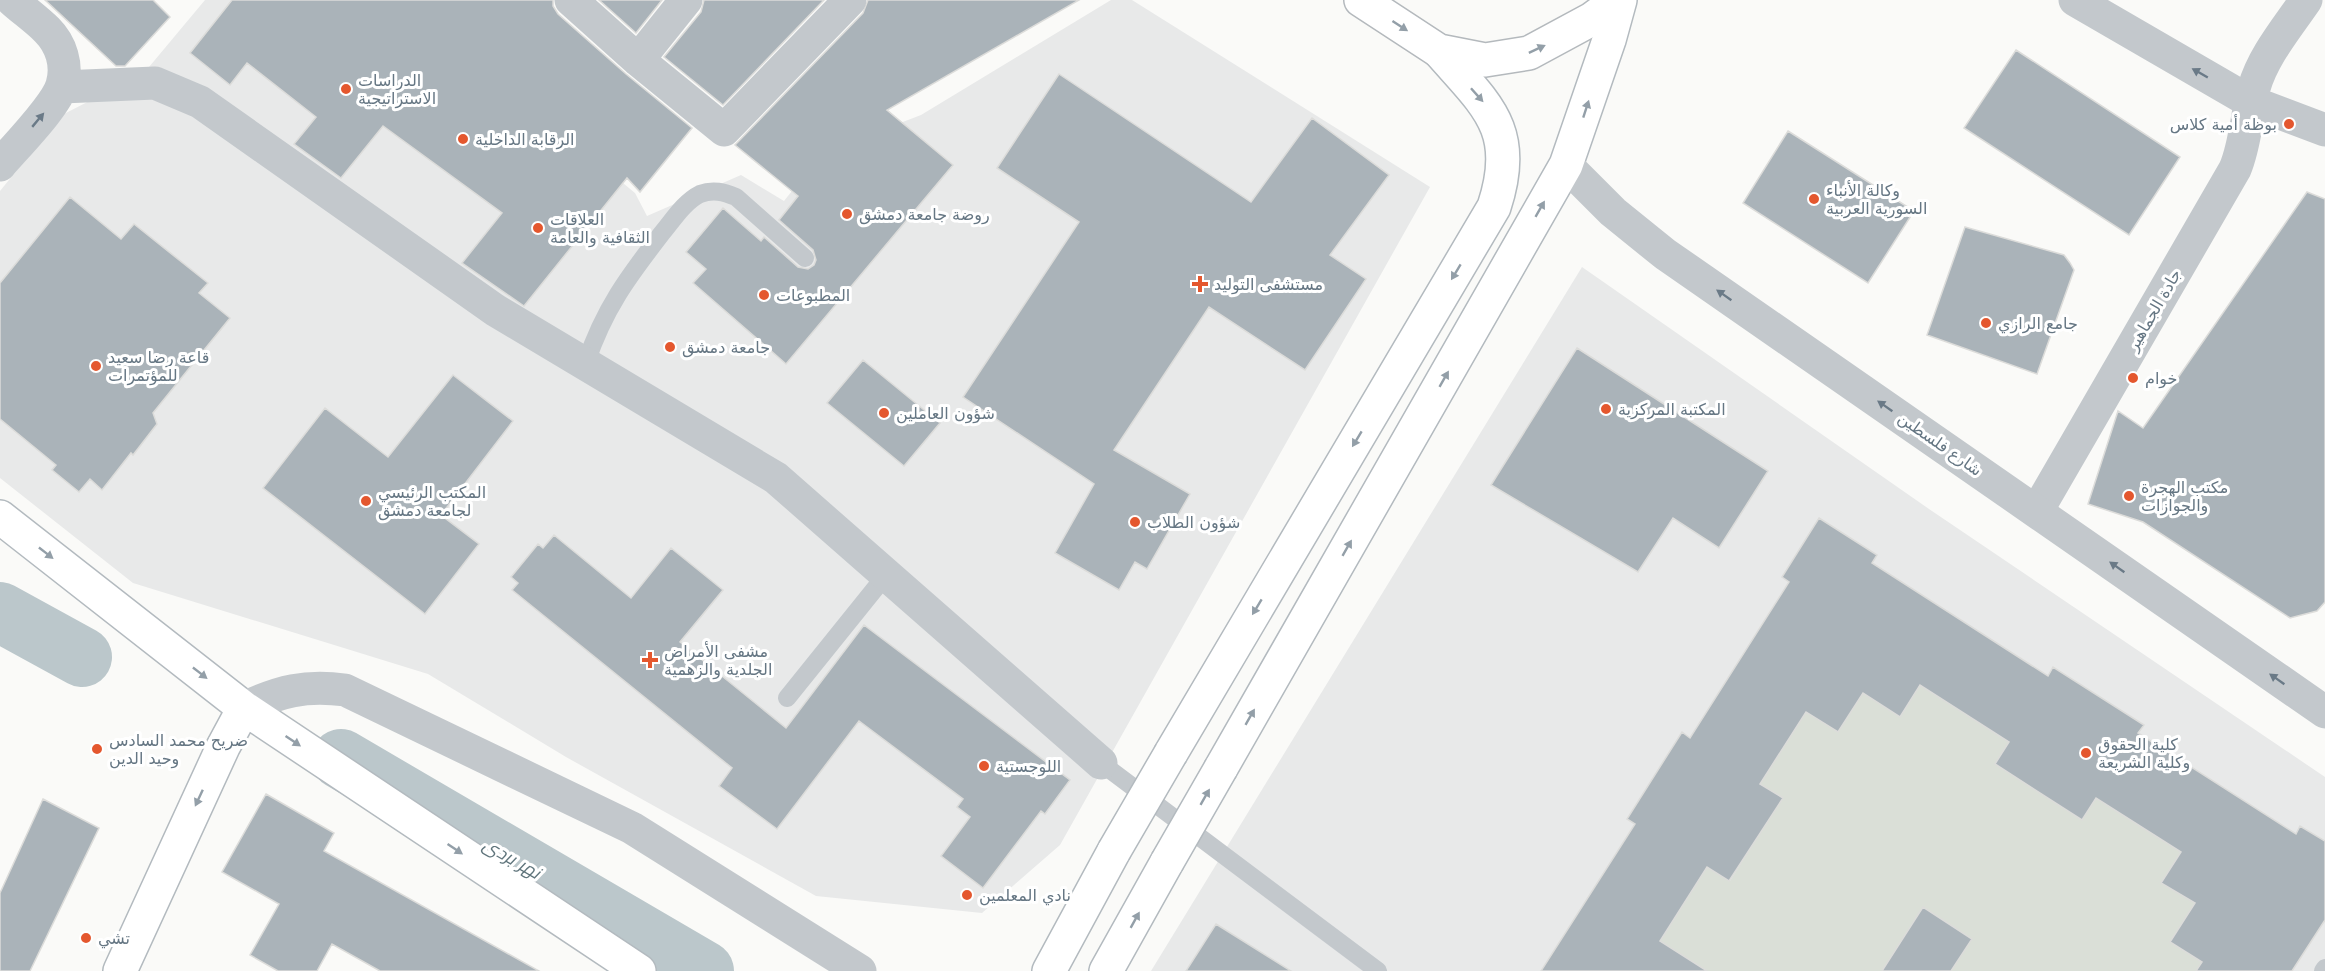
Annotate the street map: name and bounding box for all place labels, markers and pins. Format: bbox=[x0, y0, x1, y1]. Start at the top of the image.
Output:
place label: الدراسات الاستراتيجية bbox=[358, 71, 436, 109]
marker: الدراسات الاستراتيجية bbox=[339, 82, 353, 96]
place label: بوظة أمية كلاس bbox=[2170, 114, 2277, 135]
marker: بوظة أمية كلاس bbox=[2282, 117, 2296, 131]
place label: الرقابة الداخلية bbox=[475, 130, 575, 150]
marker: الرقابة الداخلية bbox=[456, 132, 470, 146]
place label: وكالة الأنباء السورية العربية bbox=[1826, 180, 1927, 219]
marker: وكالة الأنباء السورية العربية bbox=[1807, 192, 1821, 206]
place label: روضة جامعة دمشق bbox=[859, 205, 990, 225]
marker: روضة جامعة دمشق bbox=[840, 207, 854, 221]
place label: العلاقات الثقافية والعامة bbox=[550, 210, 650, 248]
marker: العلاقات الثقافية والعامة bbox=[531, 221, 545, 235]
marker: مستشفى التوليد bbox=[1191, 275, 1209, 293]
place label: مستشفى التوليد bbox=[1214, 275, 1323, 295]
place label: المطبوعات bbox=[776, 286, 850, 306]
marker: المطبوعات bbox=[757, 288, 771, 302]
place label: جامع الرازي bbox=[1998, 314, 2078, 334]
marker: جامع الرازي bbox=[1979, 316, 1993, 330]
place label: جامعة دمشق bbox=[682, 338, 770, 358]
marker: جامعة دمشق bbox=[663, 340, 677, 354]
place label: قاعة رضا سعيد للمؤتمرات bbox=[108, 348, 209, 386]
marker: قاعة رضا سعيد للمؤتمرات bbox=[89, 359, 103, 373]
place label: خوام bbox=[2145, 369, 2178, 389]
marker: خوام bbox=[2126, 371, 2140, 385]
place label: المكتبة المركزية bbox=[1618, 400, 1726, 420]
marker: المكتبة المركزية bbox=[1599, 402, 1613, 416]
place label: شؤون العاملين bbox=[896, 404, 995, 424]
marker: شؤون العاملين bbox=[877, 406, 891, 420]
place label: مكتب الهجرة والجوازات bbox=[2141, 478, 2228, 516]
place label: المكتب الرئيسي لجامعة دمشق bbox=[378, 483, 486, 521]
marker: مكتب الهجرة والجوازات bbox=[2122, 489, 2136, 503]
marker: المكتب الرئيسي لجامعة دمشق bbox=[359, 494, 373, 508]
place label: شؤون الطلاب bbox=[1147, 513, 1240, 533]
marker: شؤون الطلاب bbox=[1128, 515, 1142, 529]
place label: مشفى الأمراض الجلدية والزهمية bbox=[664, 641, 772, 680]
marker: مشفى الأمراض الجلدية والزهمية bbox=[641, 651, 659, 669]
place label: ضريح محمد السادس وحيد الدين bbox=[109, 731, 248, 769]
place label: كلية الحقوق وكلية الشريعة bbox=[2098, 735, 2190, 773]
marker: ضريح محمد السادس وحيد الدين bbox=[90, 742, 104, 756]
marker: كلية الحقوق وكلية الشريعة bbox=[2079, 746, 2093, 760]
place label: اللوجستية bbox=[996, 757, 1061, 777]
marker: اللوجستية bbox=[977, 759, 991, 773]
place label: نادي المعلمين bbox=[979, 886, 1071, 906]
marker: نادي المعلمين bbox=[960, 888, 974, 902]
place label: تشي bbox=[98, 929, 130, 949]
marker: تشي bbox=[79, 931, 93, 945]

